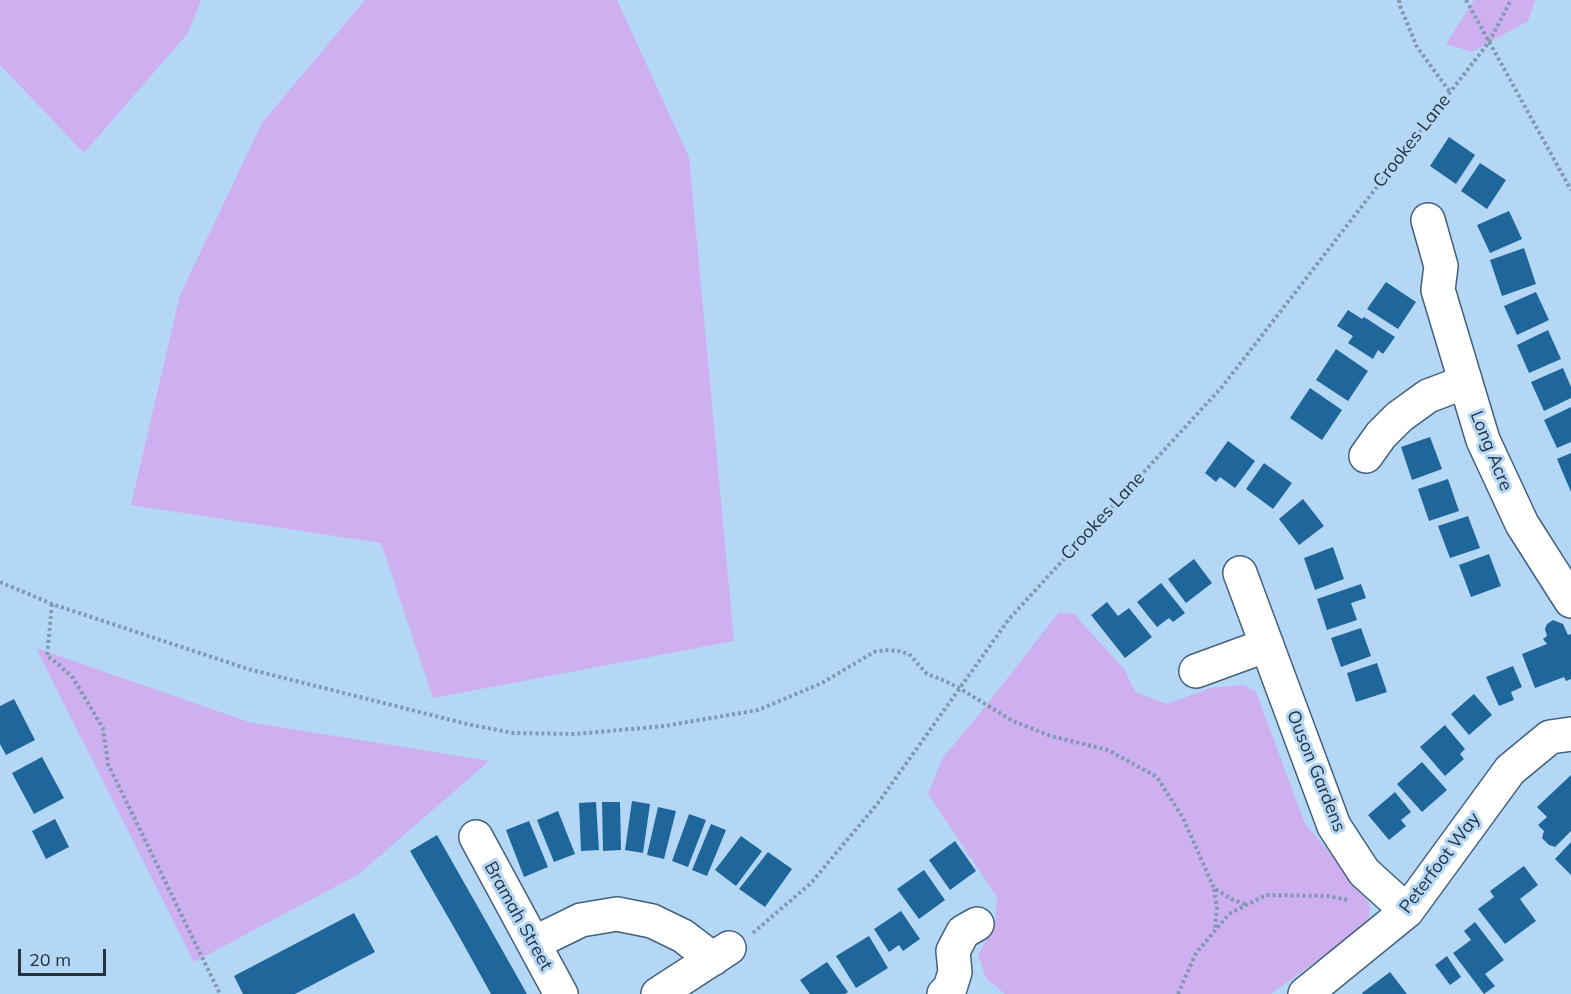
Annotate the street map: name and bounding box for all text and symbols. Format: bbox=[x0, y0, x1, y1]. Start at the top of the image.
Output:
street label: Crookes Lane bbox=[1369, 90, 1455, 192]
street label: Long Acre bbox=[1465, 408, 1517, 494]
street label: Crookes Lane bbox=[1057, 467, 1149, 565]
street label: Ouson Gardens bbox=[1282, 707, 1350, 835]
street label: Peterfoot Way bbox=[1395, 808, 1485, 918]
street label: Bramah Street bbox=[479, 858, 557, 974]
scale bar bbox=[21, 937, 110, 975]
text: 20 m bbox=[29, 948, 71, 971]

